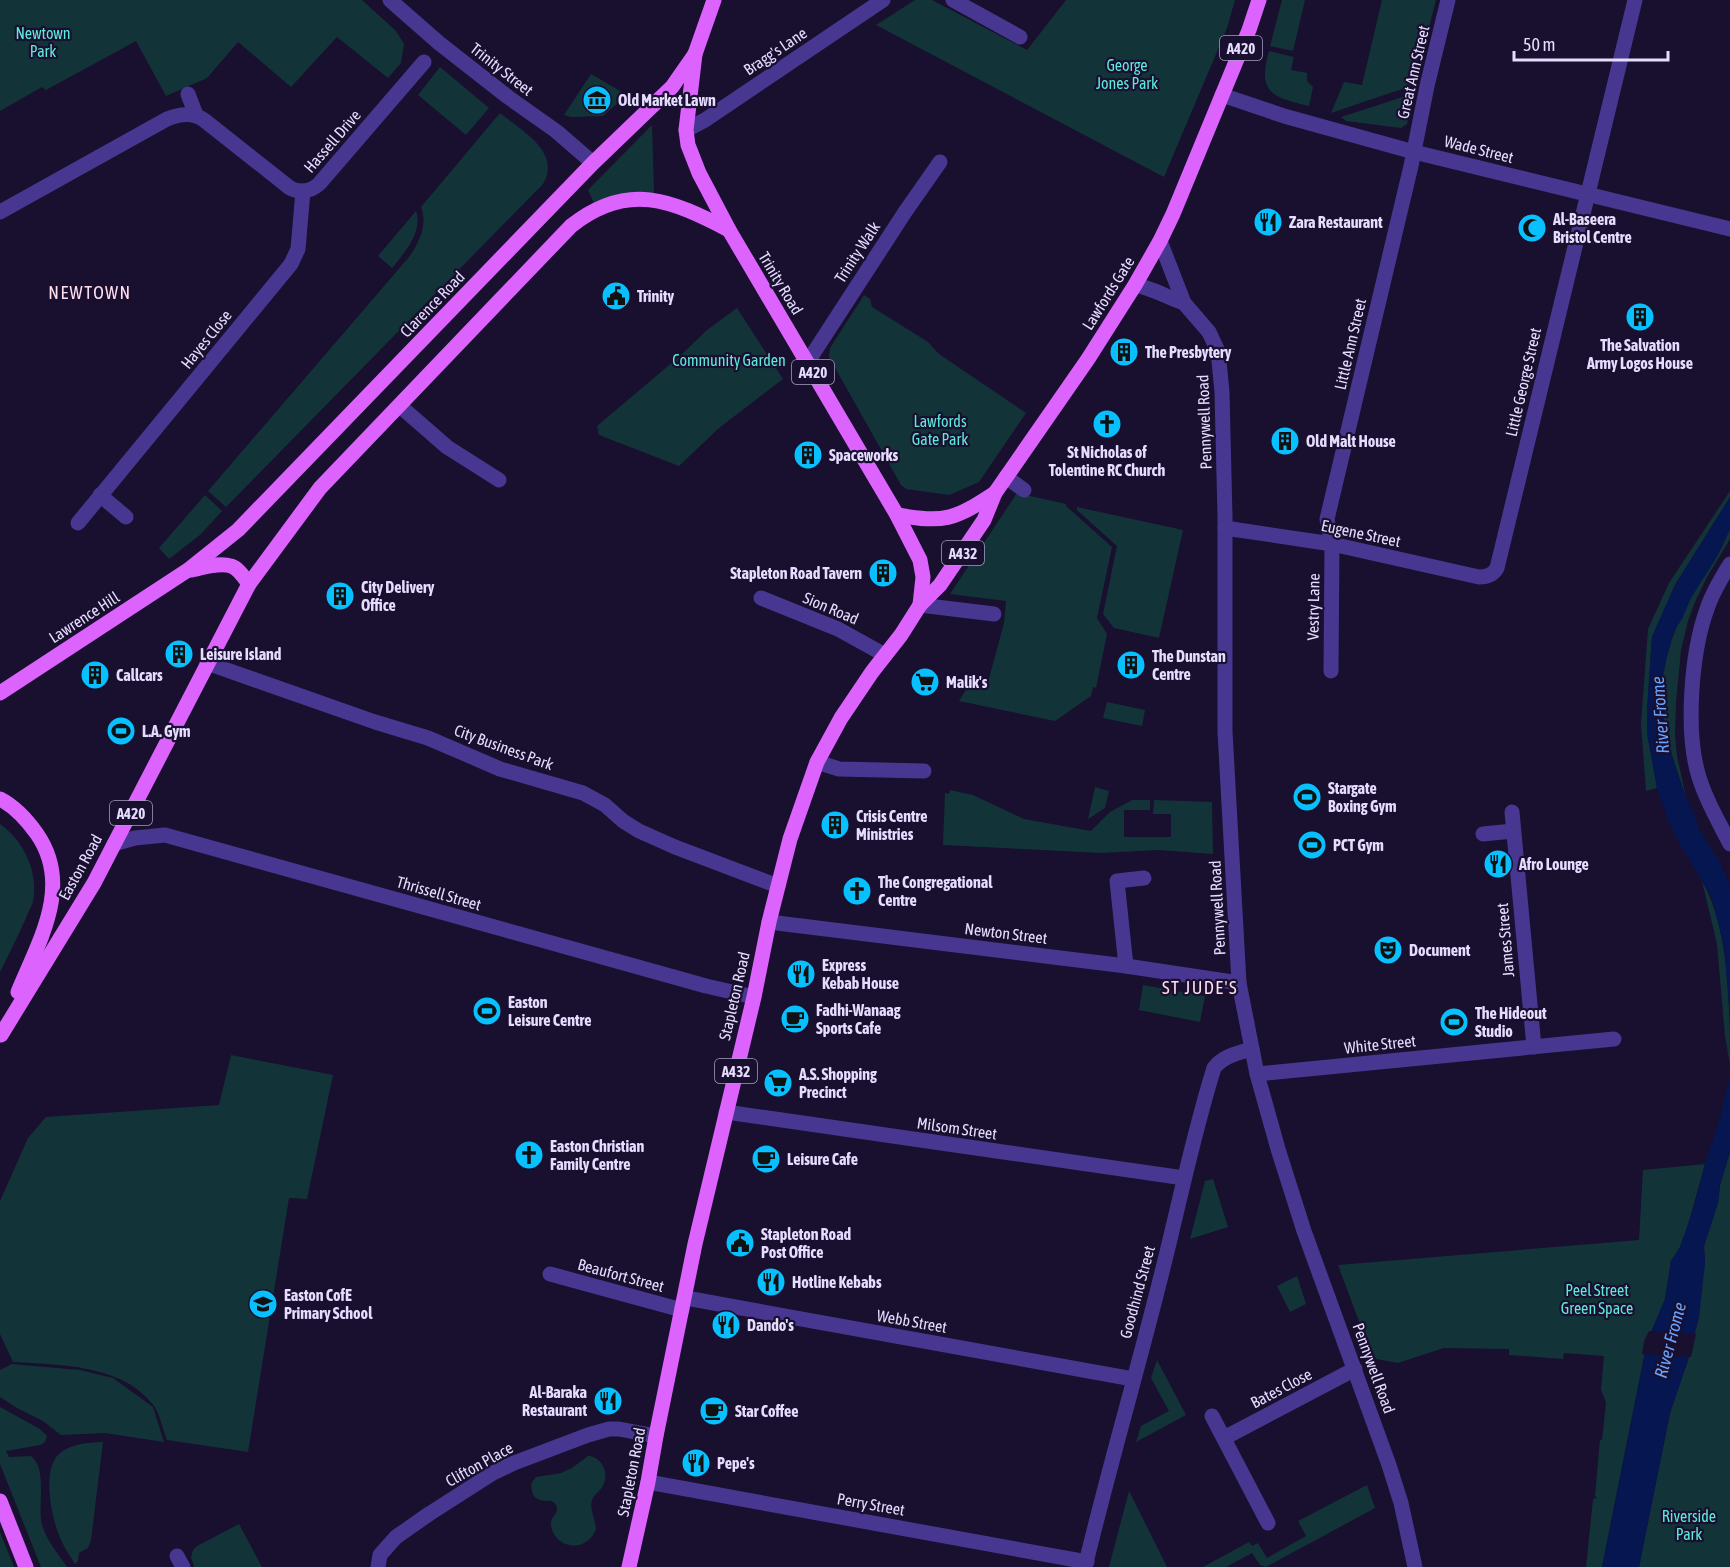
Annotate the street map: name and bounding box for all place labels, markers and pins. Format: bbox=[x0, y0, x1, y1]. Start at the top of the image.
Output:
museum icon: Old Market Lawn bbox=[581, 84, 613, 116]
place label: Old Market Lawn bbox=[618, 91, 716, 109]
restaurant icon: Zara Restaurant bbox=[1252, 206, 1284, 238]
place label: Al-Baseera Bristol Centre bbox=[1552, 210, 1632, 246]
mosque icon: Al-Baseera Bristol Centre bbox=[1516, 212, 1548, 244]
place label: Zara Restaurant bbox=[1289, 213, 1383, 231]
public building icon: Trinity bbox=[600, 280, 632, 312]
place label: Trinity bbox=[637, 287, 675, 305]
building icon: The Salvation Army Logos House bbox=[1624, 301, 1656, 333]
building icon: The Presbytery bbox=[1108, 336, 1140, 368]
place label: The Salvation Army Logos House bbox=[1586, 336, 1693, 372]
place label: The Presbytery bbox=[1145, 343, 1232, 361]
church icon: St Nicholas of Tolentine RC Church bbox=[1091, 408, 1123, 440]
building icon: Old Malt House bbox=[1269, 425, 1301, 457]
place label: Old Malt House bbox=[1306, 432, 1396, 450]
building icon: Spaceworks bbox=[792, 439, 824, 471]
place label: St Nicholas of Tolentine RC Church bbox=[1049, 443, 1165, 479]
place label: Spaceworks bbox=[829, 446, 898, 464]
building icon: Stapleton Road Tavern bbox=[867, 557, 899, 589]
place label: Stapleton Road Tavern bbox=[730, 564, 862, 582]
place label: City Delivery Office bbox=[361, 578, 435, 614]
building icon: City Delivery Office bbox=[324, 580, 356, 612]
building icon: Leisure Island bbox=[163, 638, 195, 670]
place label: Leisure Island bbox=[200, 645, 282, 663]
place label: The Dunstan Centre bbox=[1152, 647, 1226, 683]
building icon: The Dunstan Centre bbox=[1115, 649, 1147, 681]
building icon: Callcars bbox=[79, 659, 111, 691]
place label: Callcars bbox=[116, 666, 163, 684]
supermarket icon: Malik's bbox=[909, 666, 941, 698]
place label: Malik's bbox=[946, 673, 988, 691]
sports icon: L.A. Gym bbox=[105, 715, 137, 747]
place label: L.A. Gym bbox=[142, 722, 191, 740]
place label: Stargate Boxing Gym bbox=[1328, 779, 1397, 815]
sports icon: Stargate Boxing Gym bbox=[1291, 781, 1323, 813]
place label: Crisis Centre Ministries bbox=[856, 807, 928, 843]
building icon: Crisis Centre Ministries bbox=[819, 809, 851, 841]
sports icon: PCT Gym bbox=[1296, 829, 1328, 861]
place label: PCT Gym bbox=[1333, 836, 1384, 854]
restaurant icon: Afro Lounge bbox=[1482, 848, 1514, 880]
place label: Afro Lounge bbox=[1518, 855, 1589, 873]
place label: The Congregational Centre bbox=[878, 873, 993, 909]
church icon: The Congregational Centre bbox=[841, 875, 873, 907]
theatre icon: Document bbox=[1372, 934, 1404, 966]
place label: Document bbox=[1409, 941, 1471, 959]
place label: Express Kebab House bbox=[822, 956, 899, 992]
restaurant icon: Express Kebab House bbox=[785, 958, 817, 990]
place label: Easton Leisure Centre bbox=[508, 993, 592, 1029]
sports icon: Easton Leisure Centre bbox=[471, 995, 503, 1027]
place label: Fadhi-Wanaag Sports Cafe bbox=[816, 1001, 901, 1037]
cafe icon: Fadhi-Wanaag Sports Cafe bbox=[779, 1003, 811, 1035]
place label: The Hideout Studio bbox=[1475, 1004, 1547, 1040]
sports icon: The Hideout Studio bbox=[1438, 1006, 1470, 1038]
place label: A.S. Shopping Precinct bbox=[798, 1065, 877, 1101]
supermarket icon: A.S. Shopping Precinct bbox=[762, 1067, 794, 1099]
place label: Easton Christian Family Centre bbox=[550, 1137, 645, 1173]
church icon: Easton Christian Family Centre bbox=[513, 1139, 545, 1171]
cafe icon: Leisure Cafe bbox=[750, 1143, 782, 1175]
place label: Leisure Cafe bbox=[787, 1150, 858, 1168]
place label: Stapleton Road Post Office bbox=[761, 1225, 852, 1261]
public building icon: Stapleton Road Post Office bbox=[724, 1227, 756, 1259]
restaurant icon: Hotline Kebabs bbox=[755, 1266, 787, 1298]
place label: Hotline Kebabs bbox=[792, 1273, 882, 1291]
place label: Easton CofE Primary School bbox=[284, 1286, 373, 1322]
school or university icon: Easton CofE Primary School bbox=[247, 1288, 279, 1320]
restaurant icon: Dando's bbox=[710, 1309, 742, 1341]
place label: Dando's bbox=[747, 1316, 794, 1334]
place label: Al-Baraka Restaurant bbox=[522, 1383, 587, 1419]
restaurant icon: Al-Baraka Restaurant bbox=[592, 1385, 624, 1417]
cafe icon: Star Coffee bbox=[698, 1395, 730, 1427]
place label: Star Coffee bbox=[735, 1402, 799, 1420]
restaurant icon: Pepe's bbox=[680, 1447, 712, 1479]
place label: Pepe's bbox=[717, 1454, 755, 1472]

